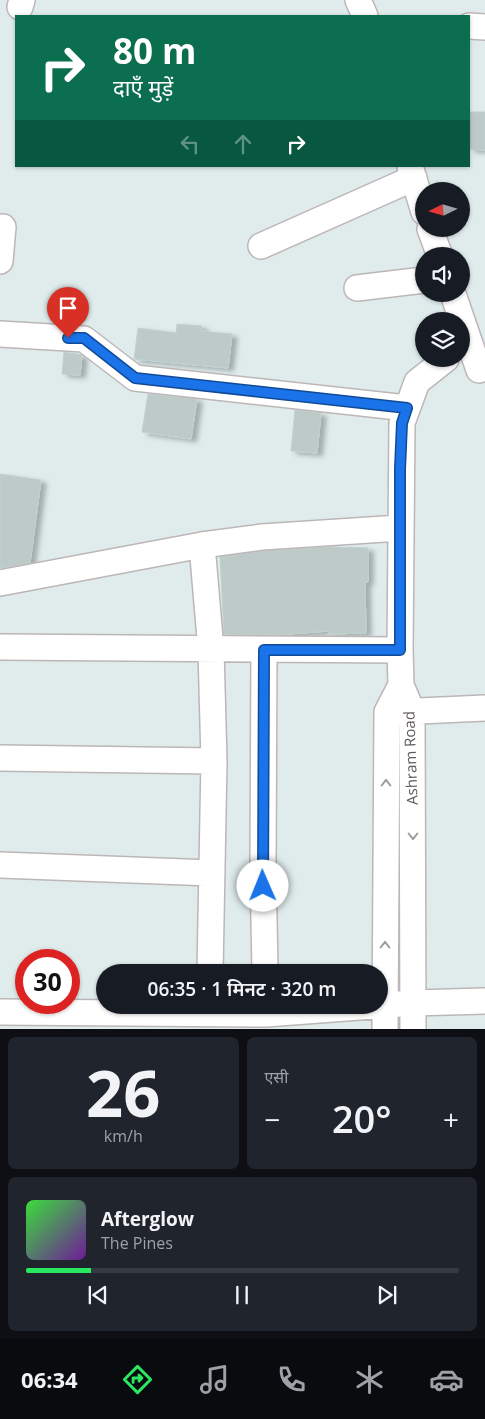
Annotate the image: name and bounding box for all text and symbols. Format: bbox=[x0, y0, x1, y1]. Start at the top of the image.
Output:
text: 80 m bbox=[113, 27, 196, 74]
icon: right bbox=[30, 35, 95, 100]
text: दाएँ मुड़ें bbox=[113, 72, 173, 102]
icon: left bbox=[176, 130, 204, 158]
icon: ahead bbox=[229, 130, 257, 158]
icon: right bbox=[282, 130, 310, 158]
north arrow bbox=[415, 182, 470, 238]
map controls bbox=[415, 182, 470, 367]
button: sound bbox=[415, 247, 470, 302]
pin bbox=[47, 287, 89, 338]
icon: arrive bbox=[54, 294, 82, 322]
button: layers bbox=[415, 312, 470, 367]
street label: Ashram Road bbox=[398, 711, 422, 805]
one-way arrow bbox=[381, 779, 392, 787]
one-way arrow bbox=[408, 832, 418, 840]
position arrow bbox=[236, 859, 288, 911]
one-way arrow bbox=[380, 941, 390, 949]
speed limit sign: 30 bbox=[15, 949, 80, 1014]
text: 06:35 · 1 मिनट · 320 m bbox=[148, 976, 336, 1002]
text: 26 bbox=[86, 1048, 160, 1136]
text: एसी bbox=[265, 1066, 288, 1088]
text: 20° bbox=[332, 1092, 392, 1144]
text: − bbox=[265, 1100, 281, 1138]
text: + bbox=[443, 1100, 459, 1138]
text: km/h bbox=[104, 1125, 143, 1147]
text: Afterglow bbox=[101, 1206, 194, 1232]
text: The Pines bbox=[101, 1232, 173, 1254]
icon: previous bbox=[84, 1281, 112, 1309]
icon: pause bbox=[228, 1281, 256, 1309]
icon: next bbox=[373, 1281, 401, 1309]
icon: directions bbox=[120, 1362, 155, 1397]
icon: music bbox=[197, 1362, 232, 1397]
icon: phone bbox=[274, 1362, 309, 1397]
icon: climate bbox=[352, 1362, 387, 1397]
icon: car bbox=[429, 1362, 464, 1397]
text: 06:34 bbox=[21, 1364, 78, 1394]

